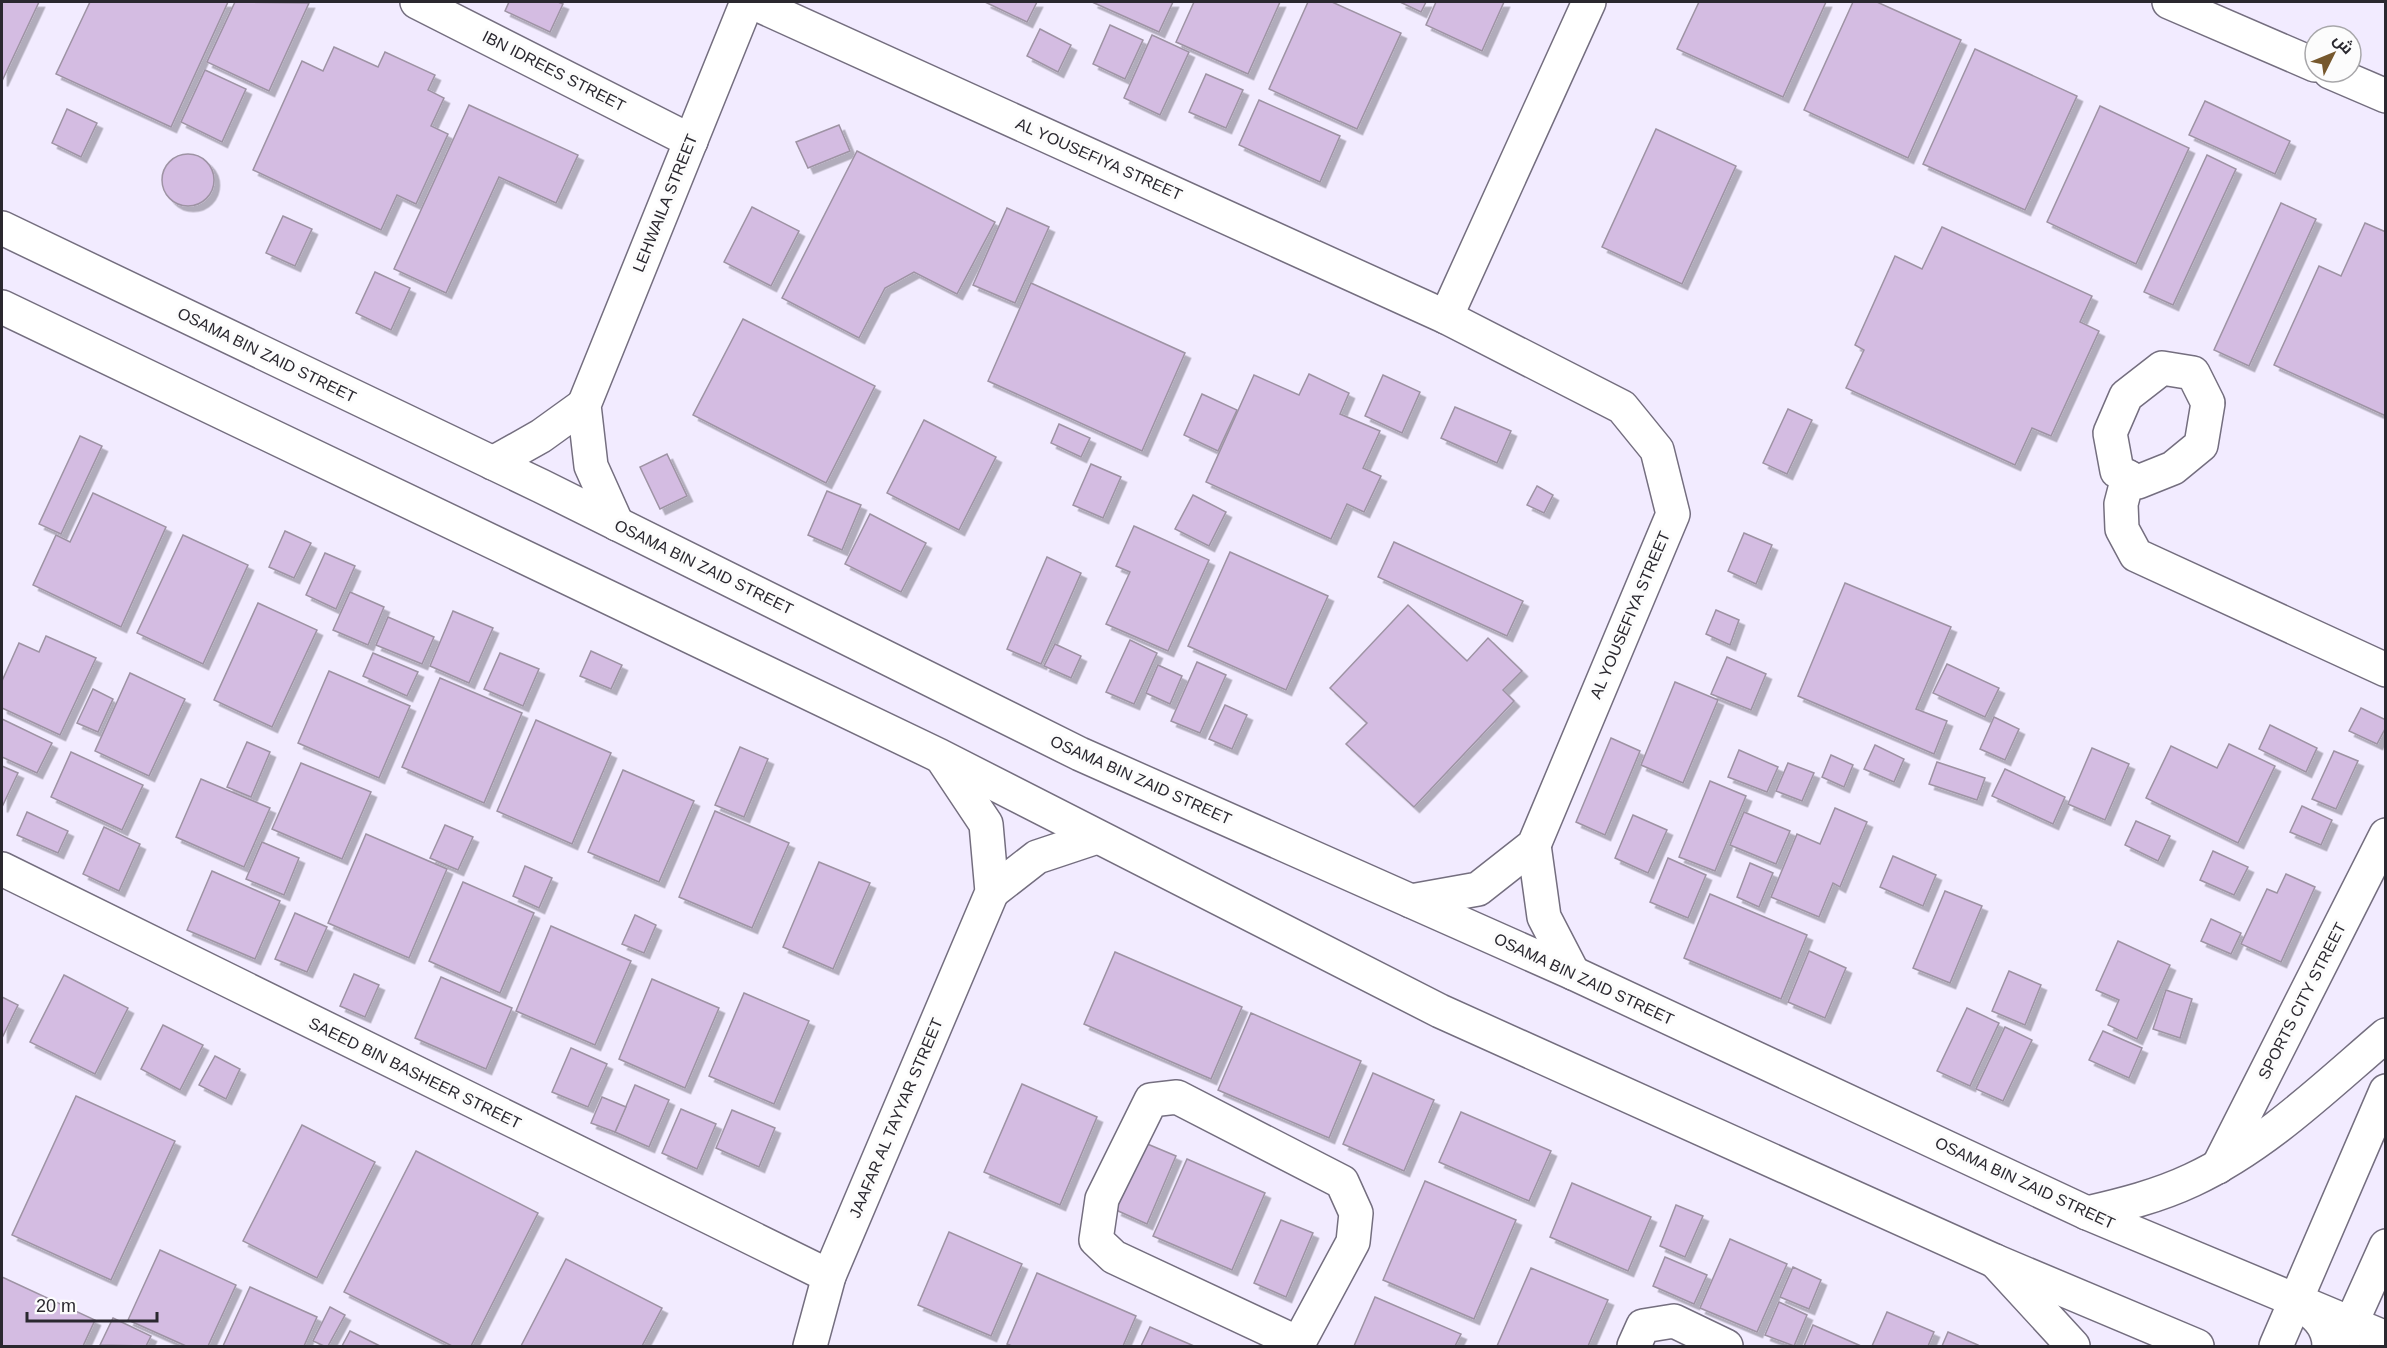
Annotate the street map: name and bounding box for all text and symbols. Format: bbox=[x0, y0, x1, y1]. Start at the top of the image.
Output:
north arrow bbox=[2303, 24, 2363, 84]
street label: IBN IDREES STREET bbox=[480, 28, 629, 115]
text: ش bbox=[2330, 31, 2357, 58]
street label: AL YOUSEFIYA STREET bbox=[1013, 115, 1185, 204]
street label: LEHWAILA STREET bbox=[630, 131, 700, 274]
street label: OSAMA BIN ZAID STREET bbox=[175, 304, 359, 406]
street label: OSAMA BIN ZAID STREET bbox=[612, 516, 796, 618]
street label: AL YOUSEFIYA STREET bbox=[1587, 529, 1673, 701]
street label: OSAMA BIN ZAID STREET bbox=[1048, 732, 1234, 828]
street label: SPORTS CITY STREET bbox=[2255, 920, 2349, 1082]
street label: OSAMA BIN ZAID STREET bbox=[1491, 930, 1677, 1028]
street label: SAEED BIN BASHEER STREET bbox=[306, 1014, 524, 1132]
street label: JAAFAR AL TAYYAR STREET bbox=[846, 1015, 946, 1220]
street label: OSAMA BIN ZAID STREET bbox=[1932, 1134, 2118, 1232]
scale bar bbox=[27, 1285, 158, 1323]
text: 20 m bbox=[36, 1296, 76, 1316]

